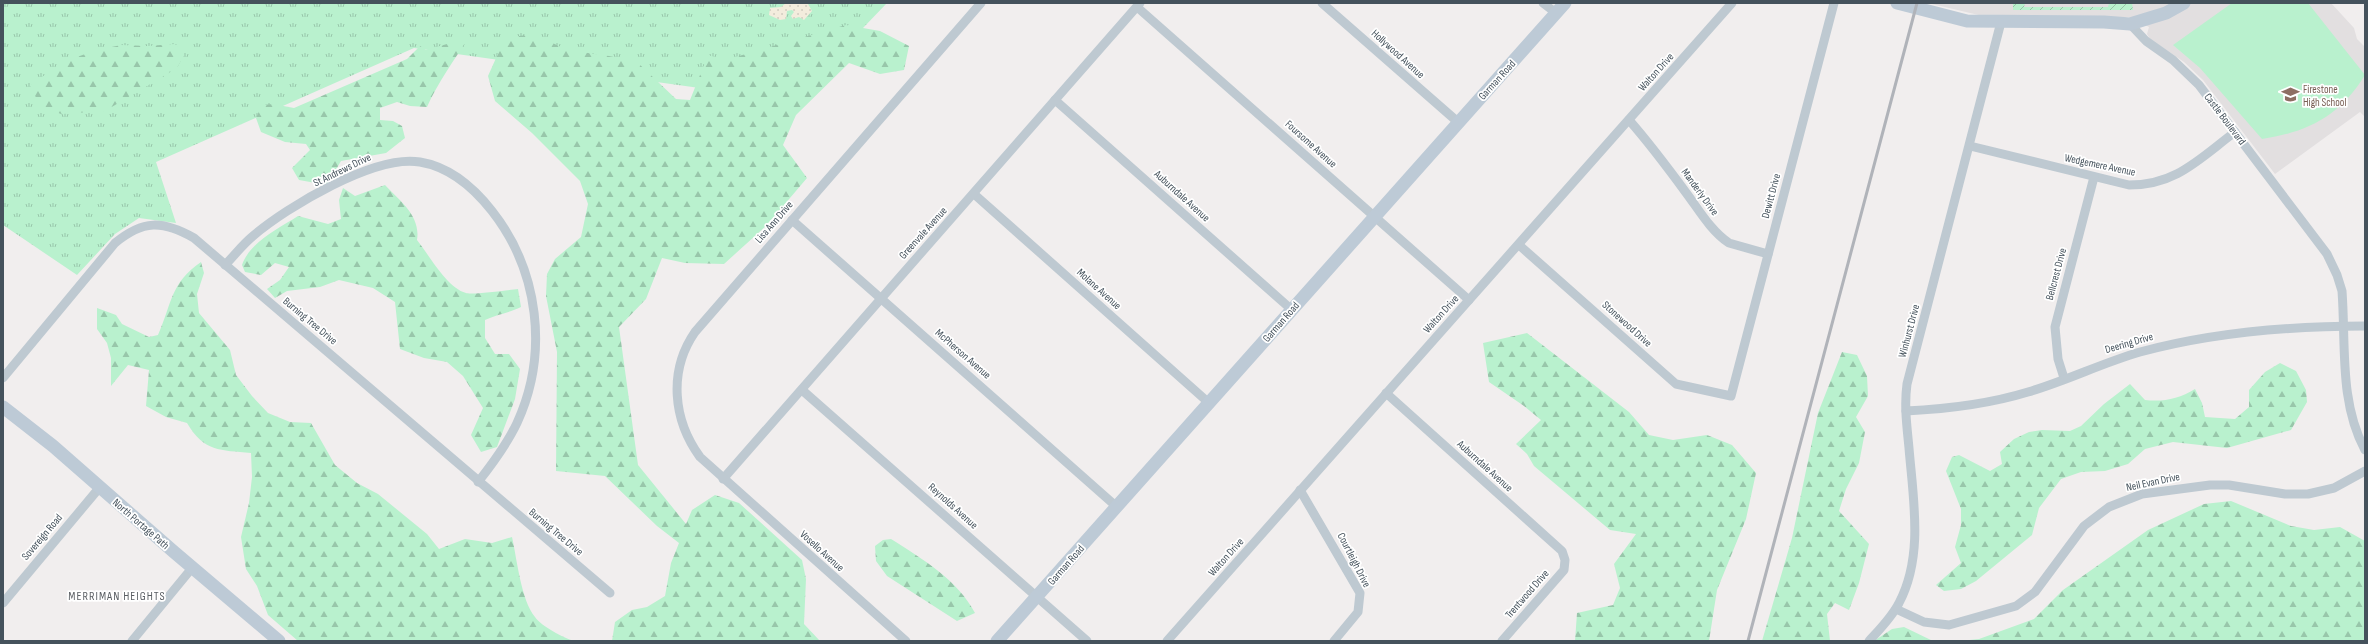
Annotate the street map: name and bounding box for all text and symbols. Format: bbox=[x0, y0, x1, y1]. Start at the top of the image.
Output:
street label: Hollywood Avenue bbox=[1369, 27, 1427, 81]
street label: Walton Drive bbox=[1636, 50, 1676, 94]
street label: Garman Road bbox=[1476, 57, 1518, 103]
place label: Firestone High School bbox=[2303, 83, 2346, 109]
school or university icon: Firestone High School bbox=[2280, 85, 2300, 105]
street label: Castle Boulevard bbox=[2201, 91, 2249, 148]
street label: Foursome Avenue bbox=[1283, 117, 1339, 171]
street label: St Andrews Drive bbox=[311, 150, 373, 190]
street label: Wedgemere Avenue bbox=[2063, 151, 2137, 179]
street label: Manderly Drive bbox=[1679, 166, 1721, 218]
street label: Auburndale Avenue bbox=[1151, 167, 1212, 224]
street label: Dewitt Drive bbox=[1759, 172, 1783, 220]
street label: Lisa Ann Drive bbox=[752, 198, 796, 246]
street label: Greenvale Avenue bbox=[896, 204, 950, 262]
street label: Bellcrest Drive bbox=[2043, 247, 2069, 301]
street label: Molane Avenue bbox=[1074, 266, 1124, 312]
street label: Walton Drive bbox=[1421, 292, 1461, 336]
street label: Burning Tree Drive bbox=[280, 295, 340, 347]
street label: Stonewood Drive bbox=[1599, 298, 1655, 350]
street label: Garman Road bbox=[1260, 299, 1302, 345]
street label: Winhurst Drive bbox=[1896, 303, 1922, 359]
street label: McPherson Avenue bbox=[932, 326, 994, 382]
street label: Deering Drive bbox=[2103, 330, 2155, 356]
street label: Auburndale Avenue bbox=[1454, 437, 1515, 494]
street label: Neil Evan Drive bbox=[2125, 470, 2181, 494]
street label: Reynolds Avenue bbox=[926, 480, 980, 532]
street label: North Portage Path bbox=[110, 496, 172, 552]
street label: Burning Tree Drive bbox=[526, 506, 586, 558]
street label: Sovereign Road bbox=[19, 511, 65, 563]
street label: Vosello Avenue bbox=[797, 528, 847, 574]
street label: Courtleigh Drive bbox=[1335, 530, 1373, 590]
street label: Walton Drive bbox=[1206, 535, 1246, 579]
street label: Garman Road bbox=[1045, 542, 1087, 588]
street label: Trentwood Drive bbox=[1502, 567, 1552, 621]
district label: MERRIMAN HEIGHTS bbox=[68, 589, 166, 604]

